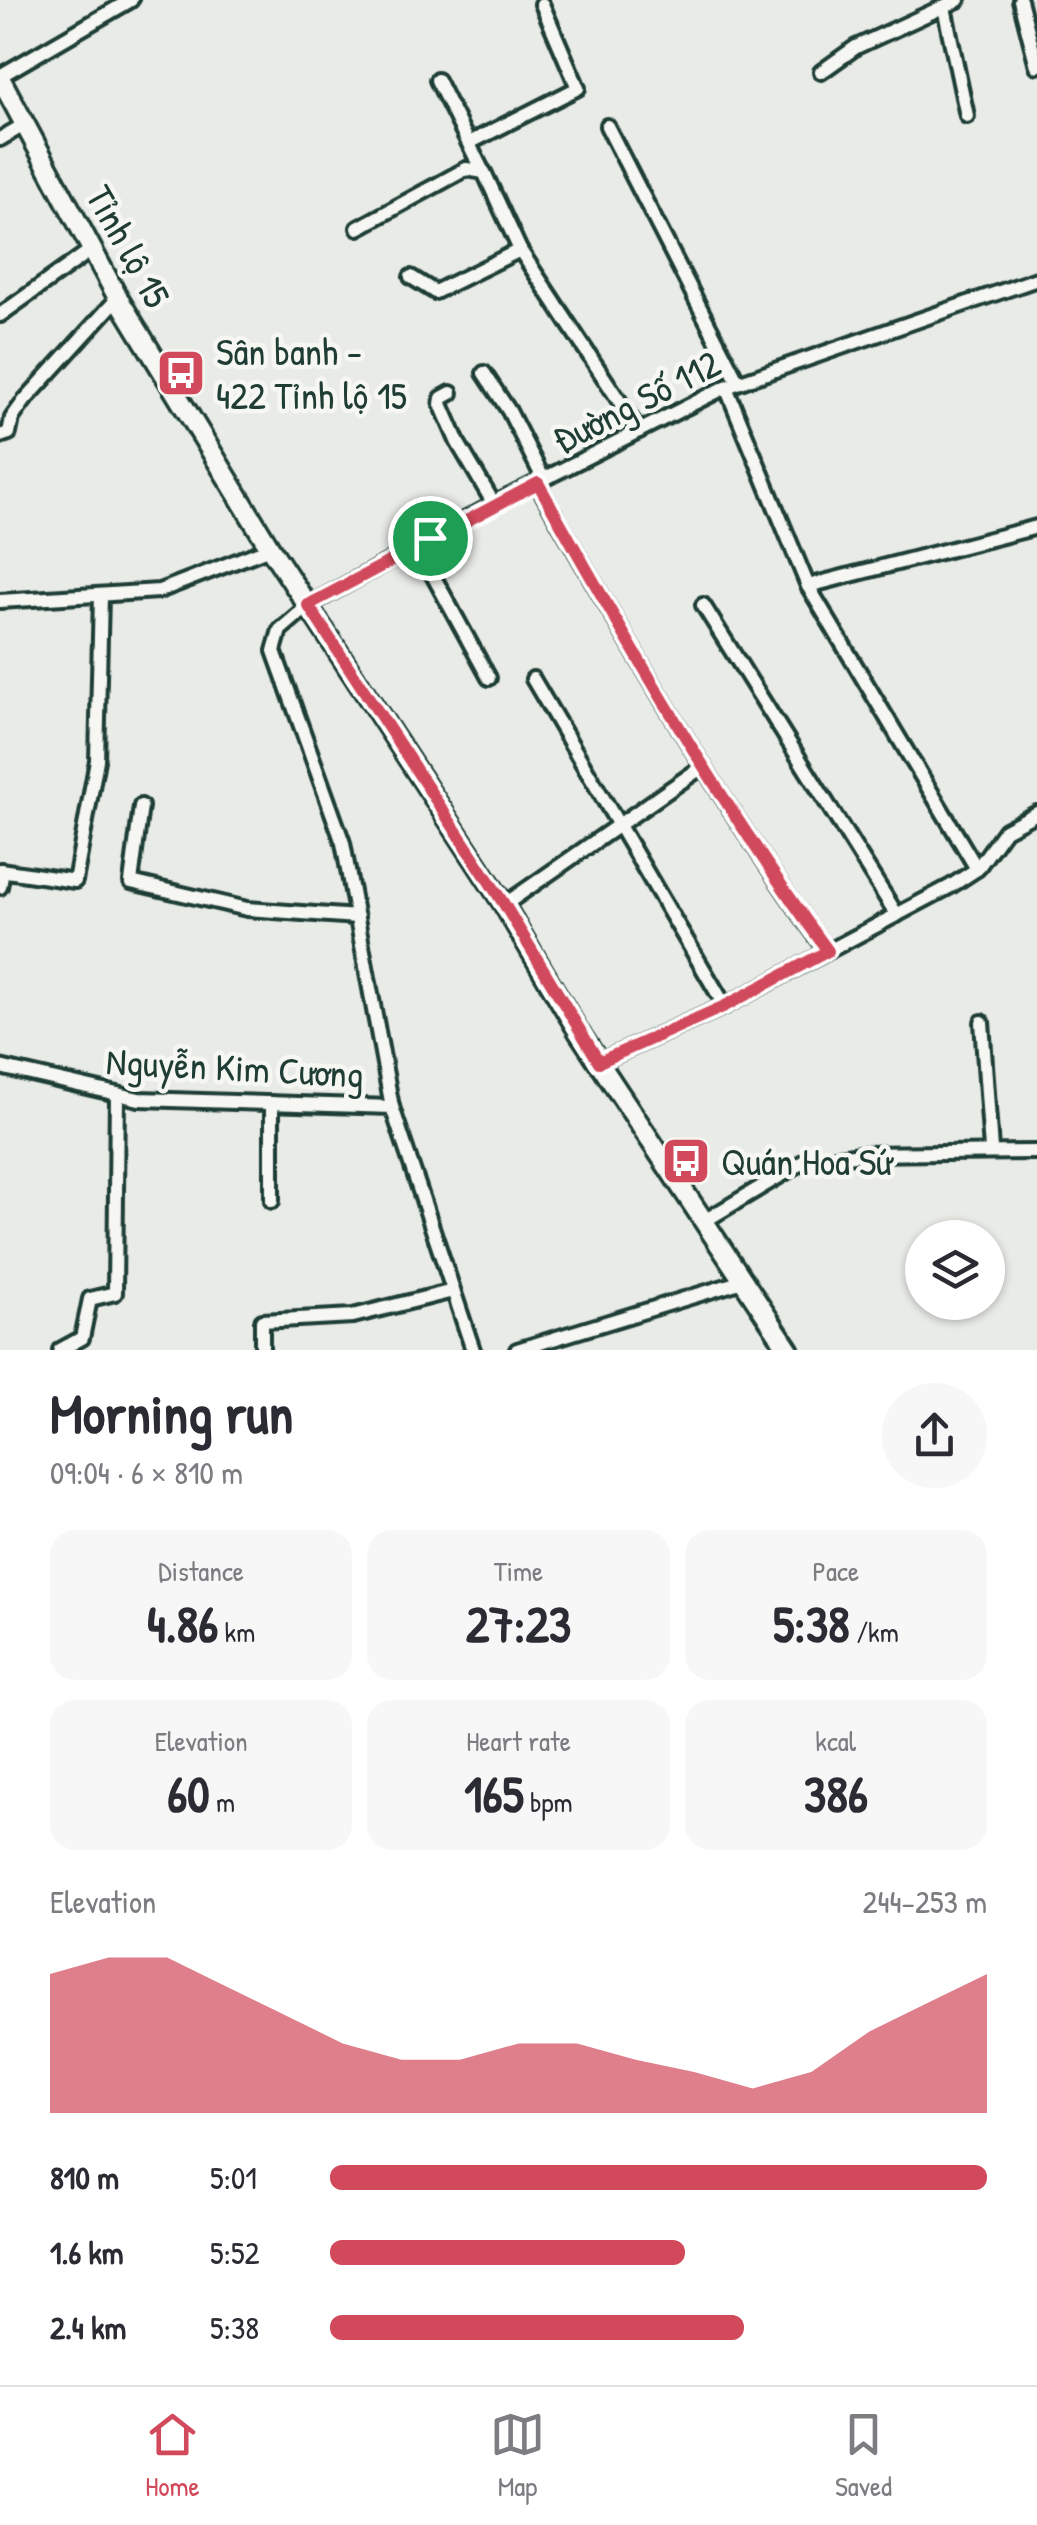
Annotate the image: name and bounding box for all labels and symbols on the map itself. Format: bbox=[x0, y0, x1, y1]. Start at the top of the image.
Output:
street label: Tỉnh lộ 15 bbox=[74, 176, 184, 316]
place label: Sân banh - 422 Tỉnh lộ 15 bbox=[216, 325, 407, 421]
street label: Đường Số 112 bbox=[544, 337, 729, 465]
bus stop icon: Sân banh - 422 Tỉnh lộ 15 bbox=[155, 347, 207, 399]
pin bbox=[388, 496, 473, 581]
street label: Nguyễn Kim Cương bbox=[105, 1034, 365, 1100]
bus stop icon: Quán Hoa Sứ bbox=[660, 1135, 712, 1187]
place label: Quán Hoa Sứ bbox=[721, 1135, 894, 1187]

